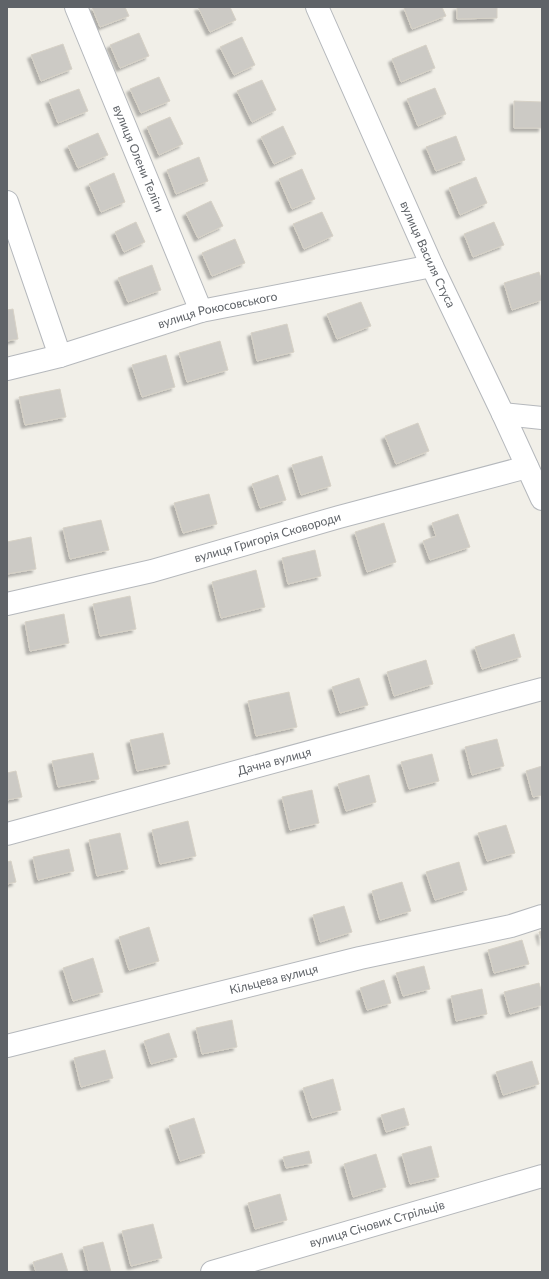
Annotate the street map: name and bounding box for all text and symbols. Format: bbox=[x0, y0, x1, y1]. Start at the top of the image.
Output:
street label: вулиця Олени Теліги bbox=[110, 103, 168, 214]
street label: вулиця Василя Стуса bbox=[397, 199, 459, 310]
street label: вулиця Рокосовського bbox=[156, 288, 279, 331]
street label: вулиця Григорія Сковороди bbox=[192, 509, 342, 565]
street label: Дачна вулиця bbox=[236, 744, 313, 778]
street label: Кільцева вулиця bbox=[228, 961, 320, 997]
street label: вулиця Січових Стрільців bbox=[308, 1197, 446, 1250]

